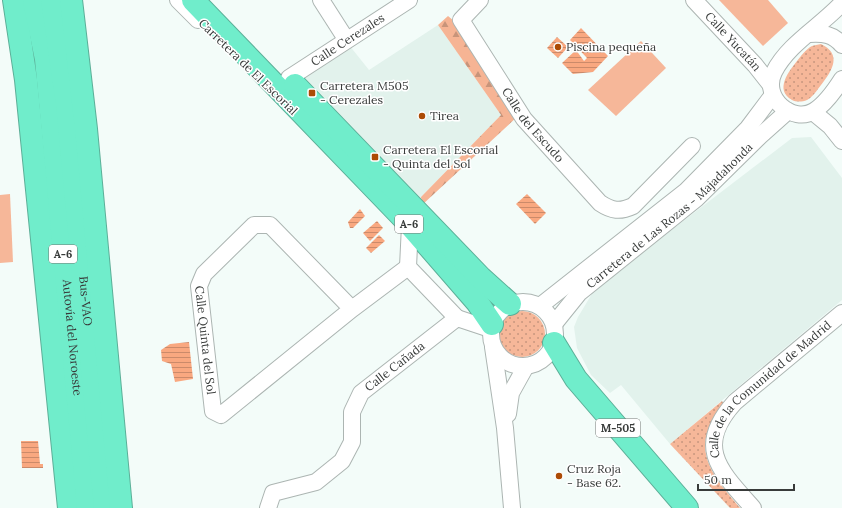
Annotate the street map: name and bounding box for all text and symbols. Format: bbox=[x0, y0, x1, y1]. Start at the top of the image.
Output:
street label: Calle Yucatán bbox=[702, 9, 765, 74]
street label: Calle Cerezales bbox=[308, 10, 388, 69]
street label: Carretera de El Escorial bbox=[196, 15, 301, 118]
place label: Piscina pequeña bbox=[566, 39, 656, 54]
marker: Piscina pequeña bbox=[553, 42, 563, 52]
place label: Carretera M505 - Cerezales bbox=[320, 78, 408, 107]
street label: Calle del Escudo bbox=[499, 85, 567, 165]
marker: Carretera M505 - Cerezales bbox=[307, 88, 317, 98]
place label: Tirea bbox=[430, 108, 459, 123]
marker: Tirea bbox=[417, 111, 427, 121]
street label: Carretera de Las Rozas - Majadahonda bbox=[583, 139, 756, 291]
place label: Carretera El Escorial - Quinta del Sol bbox=[383, 142, 498, 171]
marker: Carretera El Escorial - Quinta del Sol bbox=[370, 152, 380, 162]
road number: A-6 bbox=[395, 215, 423, 233]
road number: A-6 bbox=[49, 245, 77, 263]
street label: Bus-VAO bbox=[76, 275, 96, 327]
street label: Autovía del Noroeste bbox=[60, 278, 86, 397]
street label: Calle Quinta del Sol bbox=[192, 285, 219, 395]
street label: Calle de la Comunidad de Madrid bbox=[706, 317, 834, 460]
street label: Calle Cañada bbox=[361, 338, 428, 394]
road number: M-505 bbox=[596, 419, 640, 437]
place label: Cruz Roja - Base 62. bbox=[567, 461, 621, 490]
scale bar bbox=[698, 466, 794, 492]
marker: Cruz Roja - Base 62. bbox=[554, 471, 564, 481]
text: 50 m bbox=[704, 472, 732, 487]

